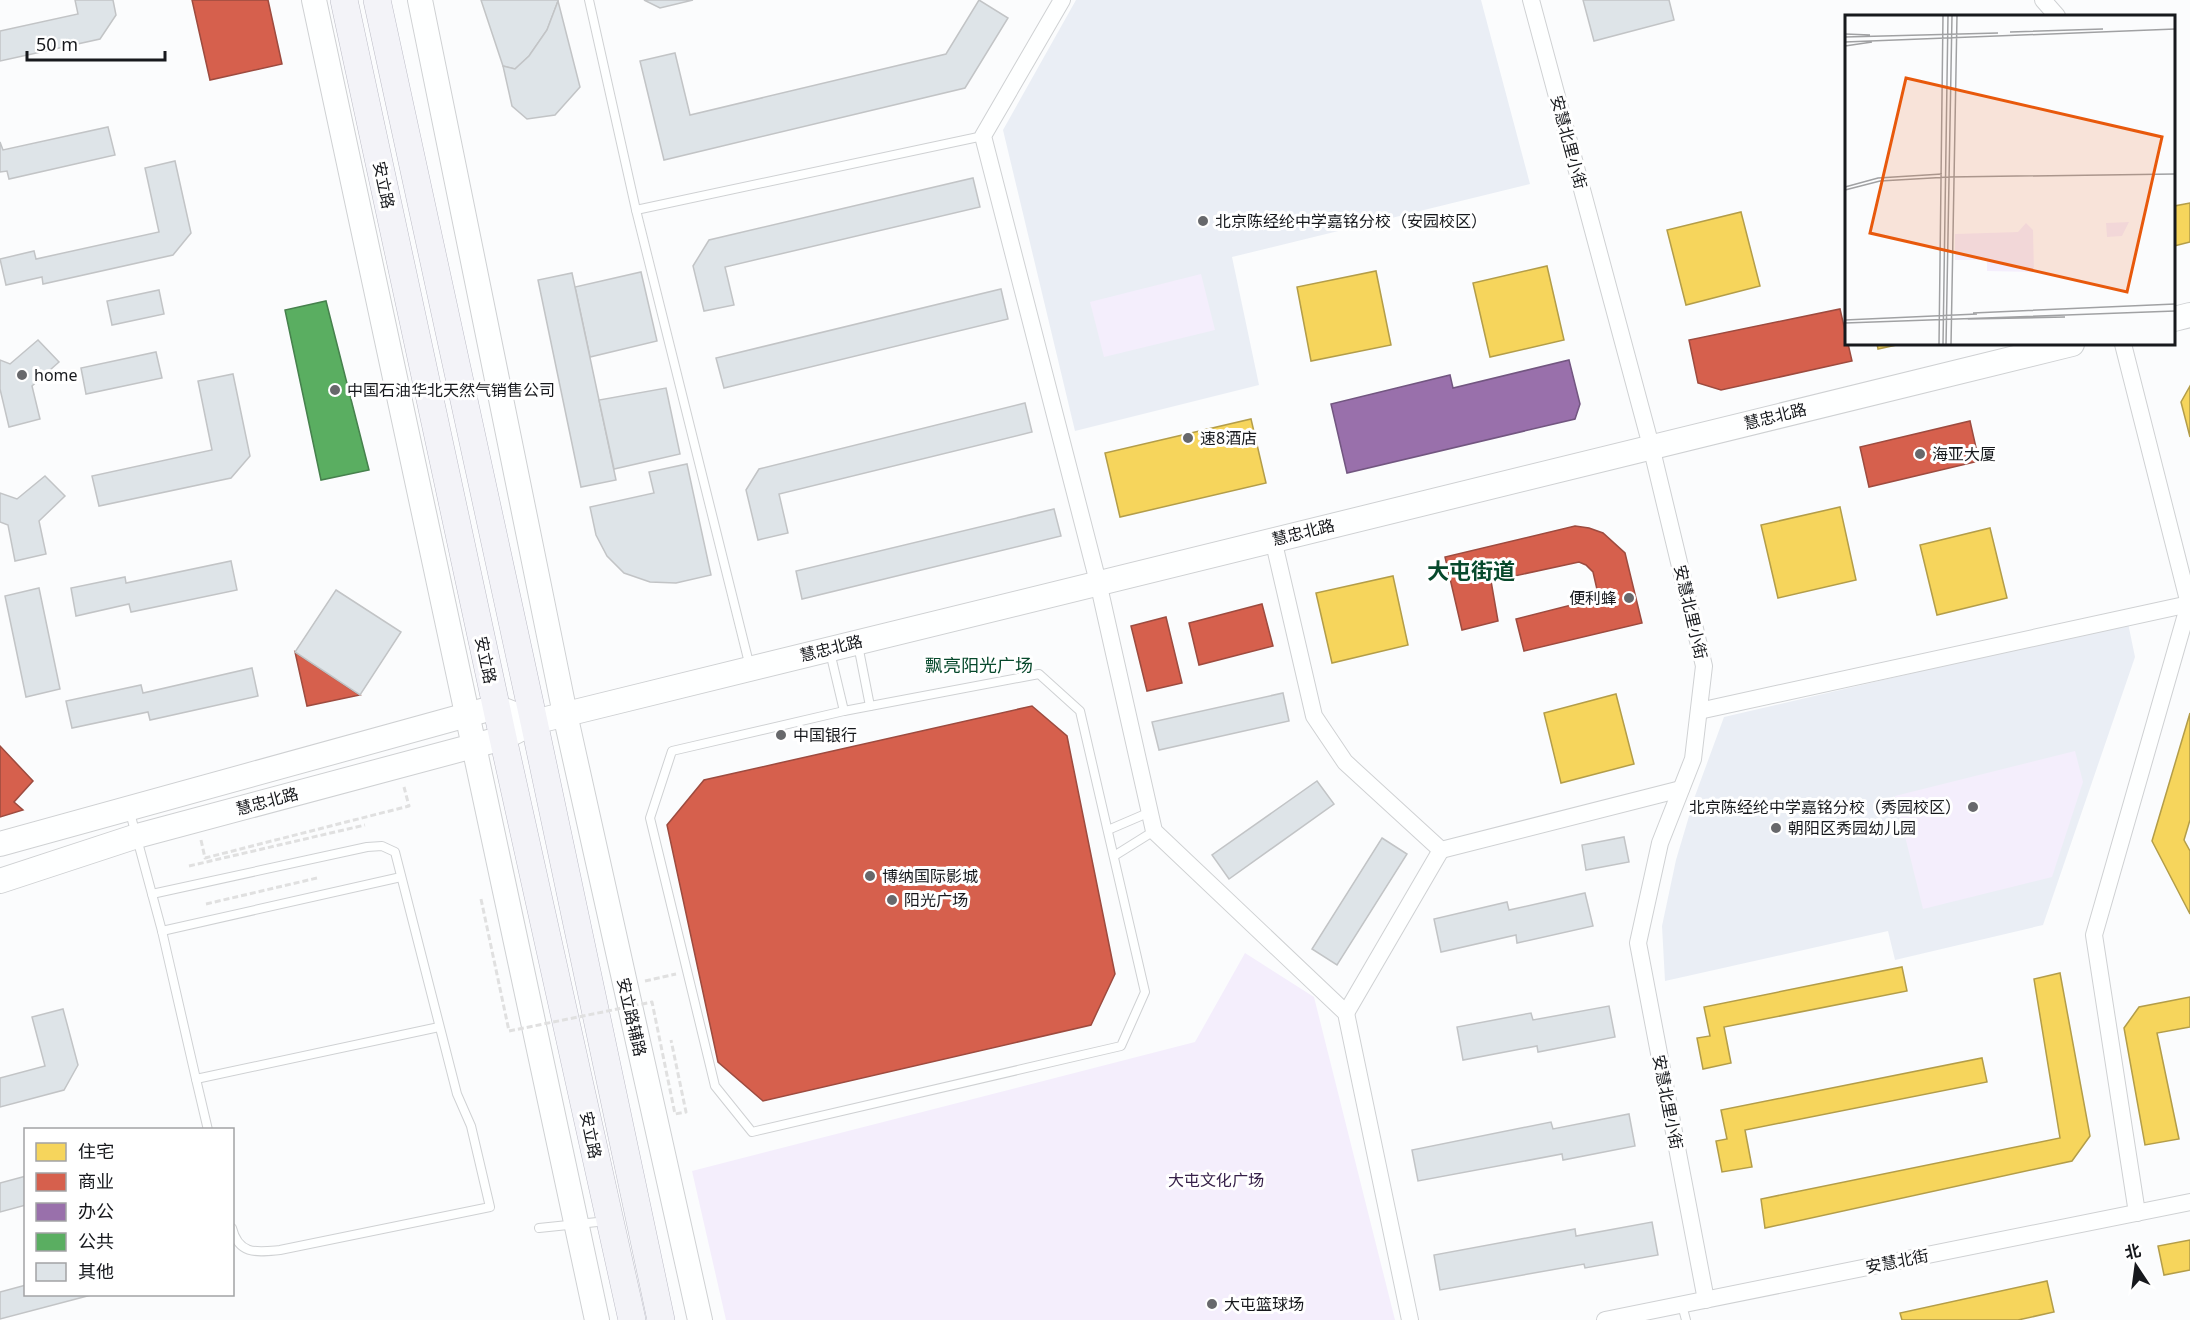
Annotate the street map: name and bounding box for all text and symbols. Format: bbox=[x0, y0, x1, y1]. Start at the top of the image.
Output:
inset map bbox=[1845, 15, 2175, 345]
scale bar bbox=[27, 24, 165, 62]
text: 50 m bbox=[36, 32, 78, 56]
street label: 安慧北里小街 bbox=[1546, 93, 1592, 191]
street label: 安立路 bbox=[368, 159, 400, 211]
place label: 北京陈经纶中学嘉铭分校（安园校区） bbox=[1215, 210, 1487, 232]
marker: 北京陈经纶中学嘉铭分校（安园校区） bbox=[1196, 214, 1210, 228]
place label: home bbox=[34, 364, 78, 386]
marker: home bbox=[15, 368, 29, 382]
place label: 中国石油华北天然气销售公司 bbox=[347, 379, 555, 401]
marker: 中国石油华北天然气销售公司 bbox=[328, 383, 342, 397]
street label: 慧忠北路 bbox=[1741, 398, 1809, 434]
place label: 速8酒店 bbox=[1200, 427, 1257, 449]
marker: 速8酒店 bbox=[1181, 431, 1195, 445]
place label: 海亚大厦 bbox=[1932, 443, 1996, 465]
marker: 海亚大厦 bbox=[1913, 447, 1927, 461]
street label: 慧忠北路 bbox=[1269, 514, 1337, 550]
district label: 大屯街道 bbox=[1427, 555, 1515, 585]
street label: 安慧北里小街 bbox=[1669, 563, 1713, 661]
place label: 便利蜂 bbox=[1569, 587, 1617, 609]
marker: 便利蜂 bbox=[1622, 591, 1636, 605]
street label: 慧忠北路 bbox=[797, 630, 865, 666]
street label: 安立路 bbox=[470, 634, 502, 686]
district label: 飘亮阳光广场 bbox=[925, 653, 1033, 677]
place label: 中国银行 bbox=[793, 724, 857, 746]
marker: 中国银行 bbox=[774, 728, 788, 742]
street label: 慧忠北路 bbox=[233, 782, 301, 820]
place label: 北京陈经纶中学嘉铭分校（秀园校区） bbox=[1689, 796, 1961, 818]
marker: 北京陈经纶中学嘉铭分校（秀园校区） bbox=[1966, 800, 1980, 814]
place label: 朝阳区秀园幼儿园 bbox=[1788, 817, 1916, 839]
marker: 朝阳区秀园幼儿园 bbox=[1769, 821, 1783, 835]
place label: 博纳国际影城 bbox=[882, 865, 978, 887]
marker: 博纳国际影城 bbox=[863, 869, 877, 883]
place label: 阳光广场 bbox=[904, 889, 968, 911]
marker: 阳光广场 bbox=[885, 893, 899, 907]
street label: 安立路辅路 bbox=[612, 976, 652, 1058]
street label: 安慧北里小街 bbox=[1648, 1053, 1688, 1151]
street label: 安立路 bbox=[575, 1109, 607, 1161]
legend bbox=[24, 1128, 234, 1296]
text: 住宅 bbox=[78, 1139, 114, 1163]
text: 商业 bbox=[78, 1169, 114, 1193]
park label: 大屯文化广场 bbox=[1168, 1169, 1264, 1191]
text: 办公 bbox=[78, 1199, 114, 1223]
text: 公共 bbox=[78, 1229, 114, 1253]
north arrow bbox=[2106, 1236, 2166, 1296]
text: 北 bbox=[2122, 1239, 2143, 1264]
street label: 安慧北街 bbox=[1863, 1244, 1931, 1278]
text: 其他 bbox=[78, 1259, 114, 1283]
place label: 大屯篮球场 bbox=[1224, 1293, 1304, 1315]
marker: 大屯篮球场 bbox=[1205, 1297, 1219, 1311]

